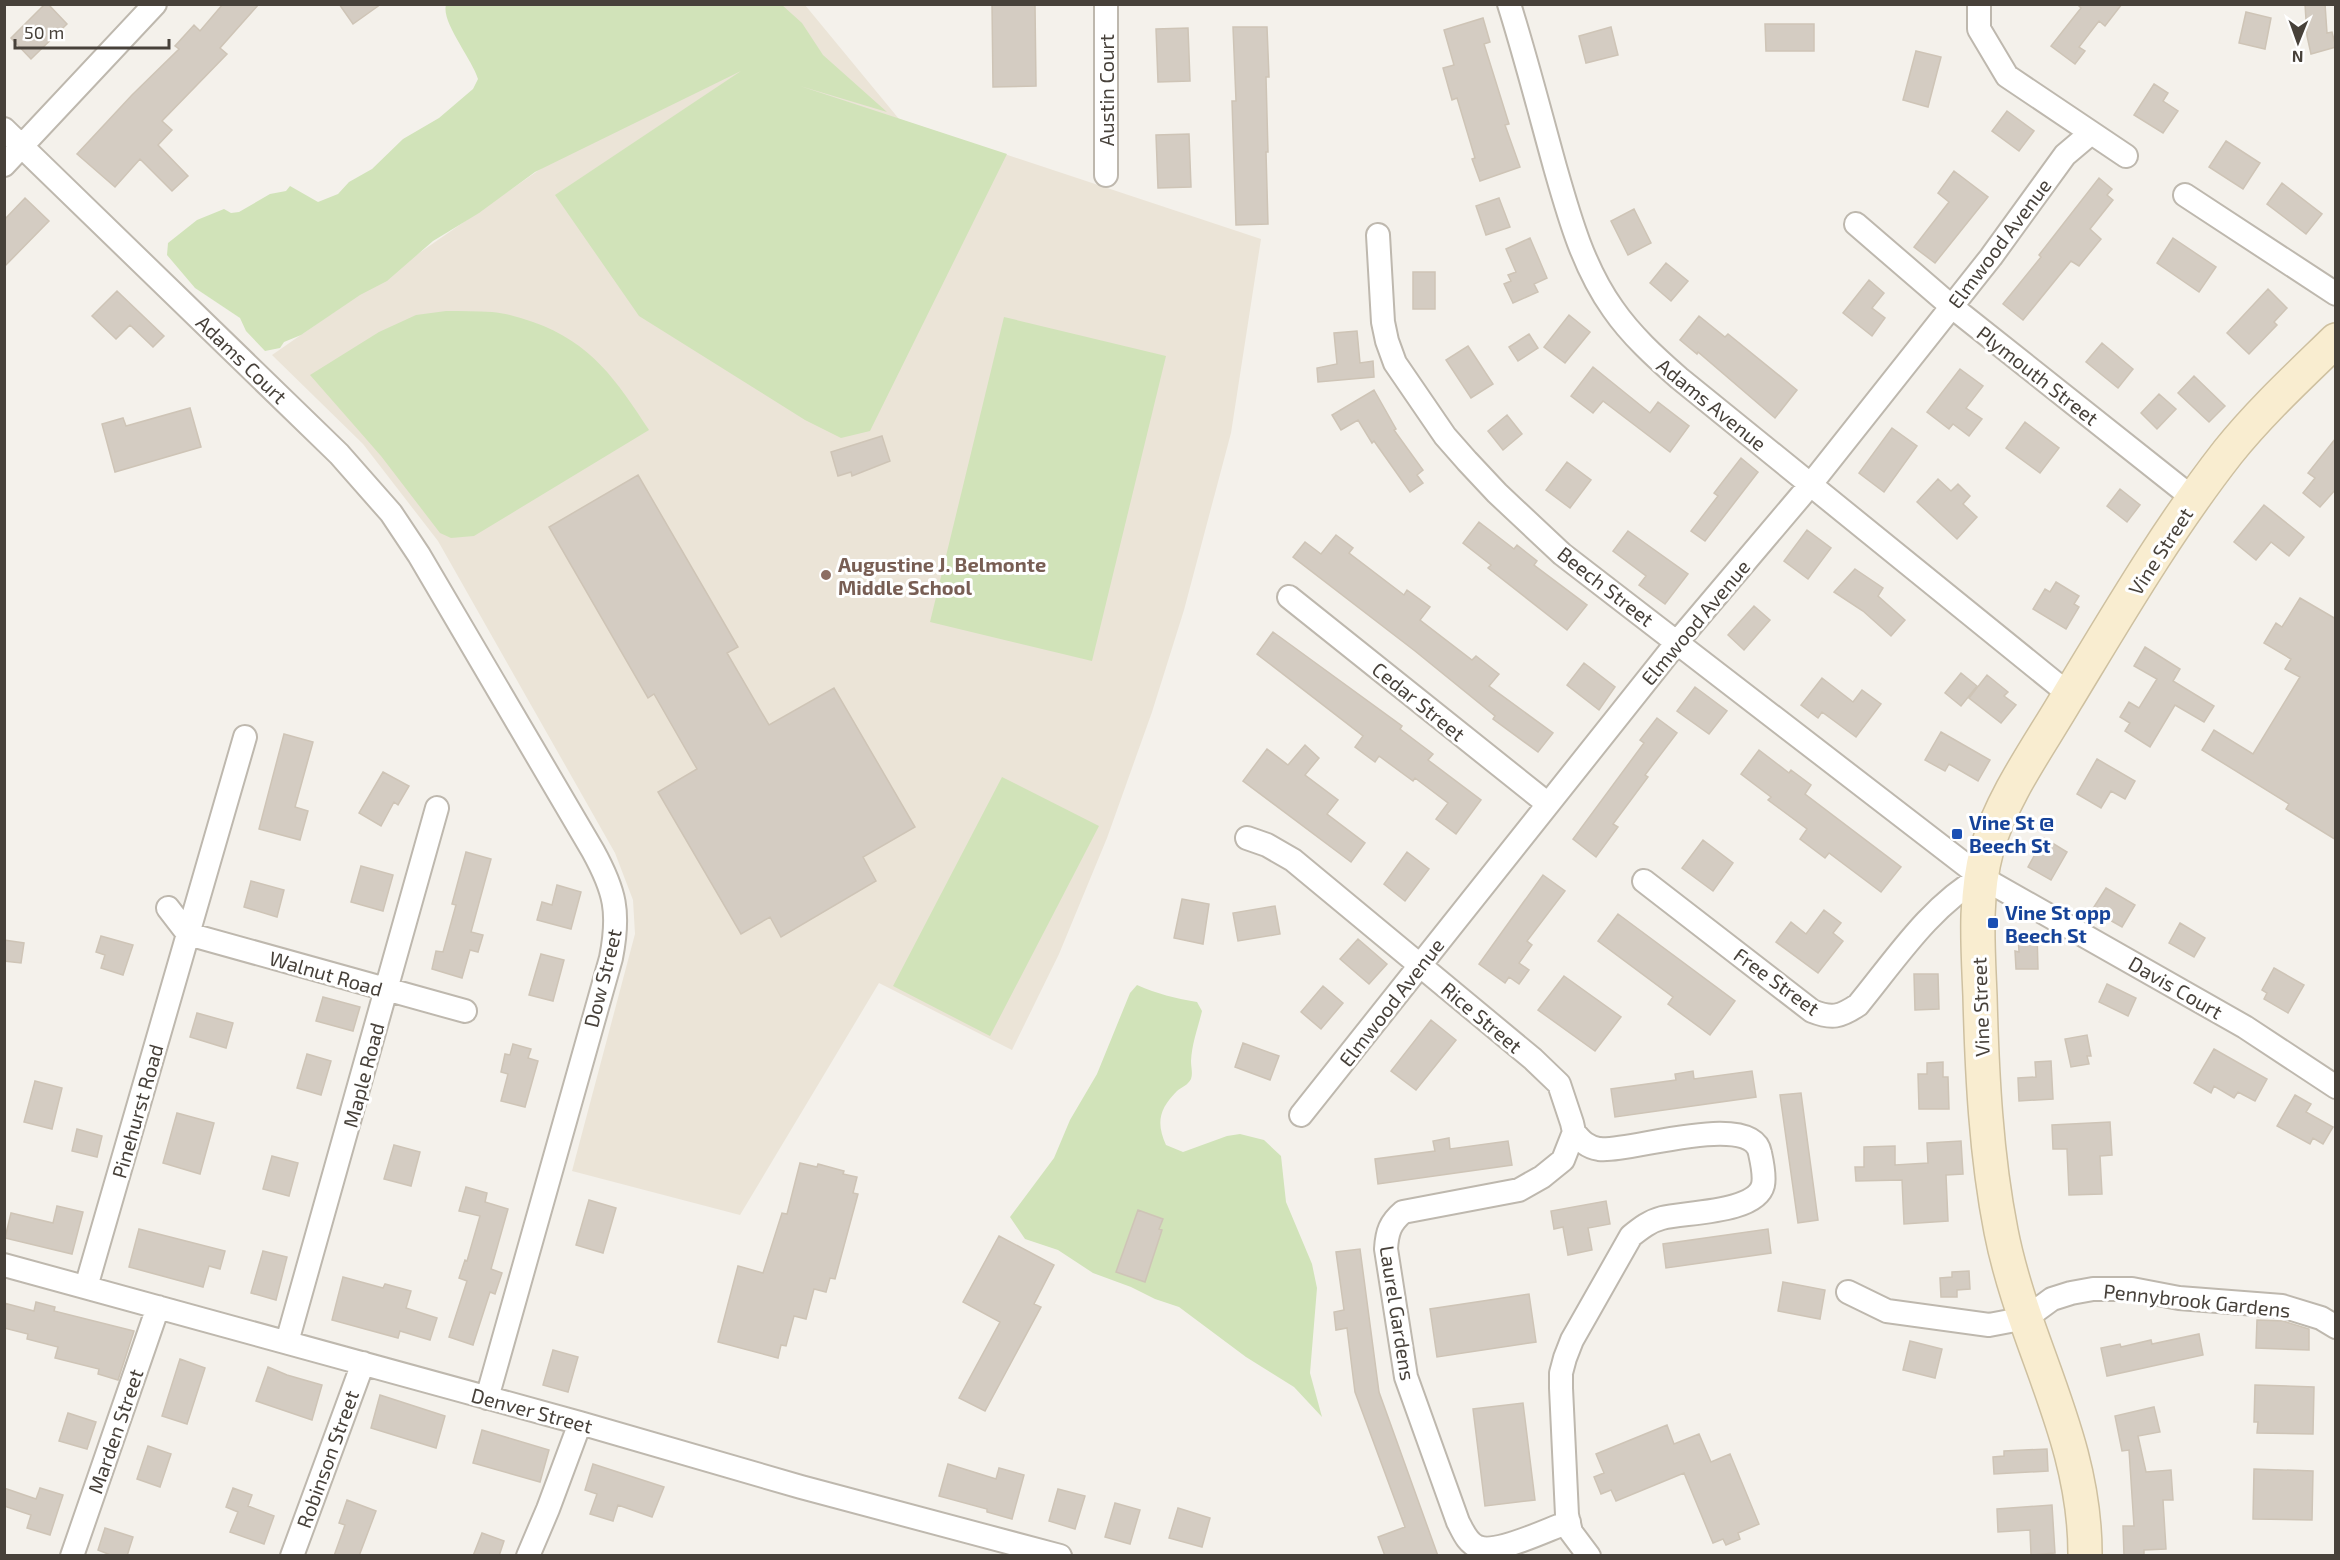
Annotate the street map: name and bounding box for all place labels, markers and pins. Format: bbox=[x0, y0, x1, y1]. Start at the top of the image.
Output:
place label: Augustine J. Belmonte Middle School bbox=[838, 552, 1046, 599]
marker: Augustine J. Belmonte Middle School bbox=[819, 568, 833, 582]
place label: Vine St @ Beech St bbox=[1969, 810, 2054, 857]
marker: Vine St @ Beech St bbox=[1950, 827, 1964, 841]
place label: Vine St opp Beech St bbox=[2005, 900, 2111, 947]
marker: Vine St opp Beech St bbox=[1986, 916, 2000, 930]

